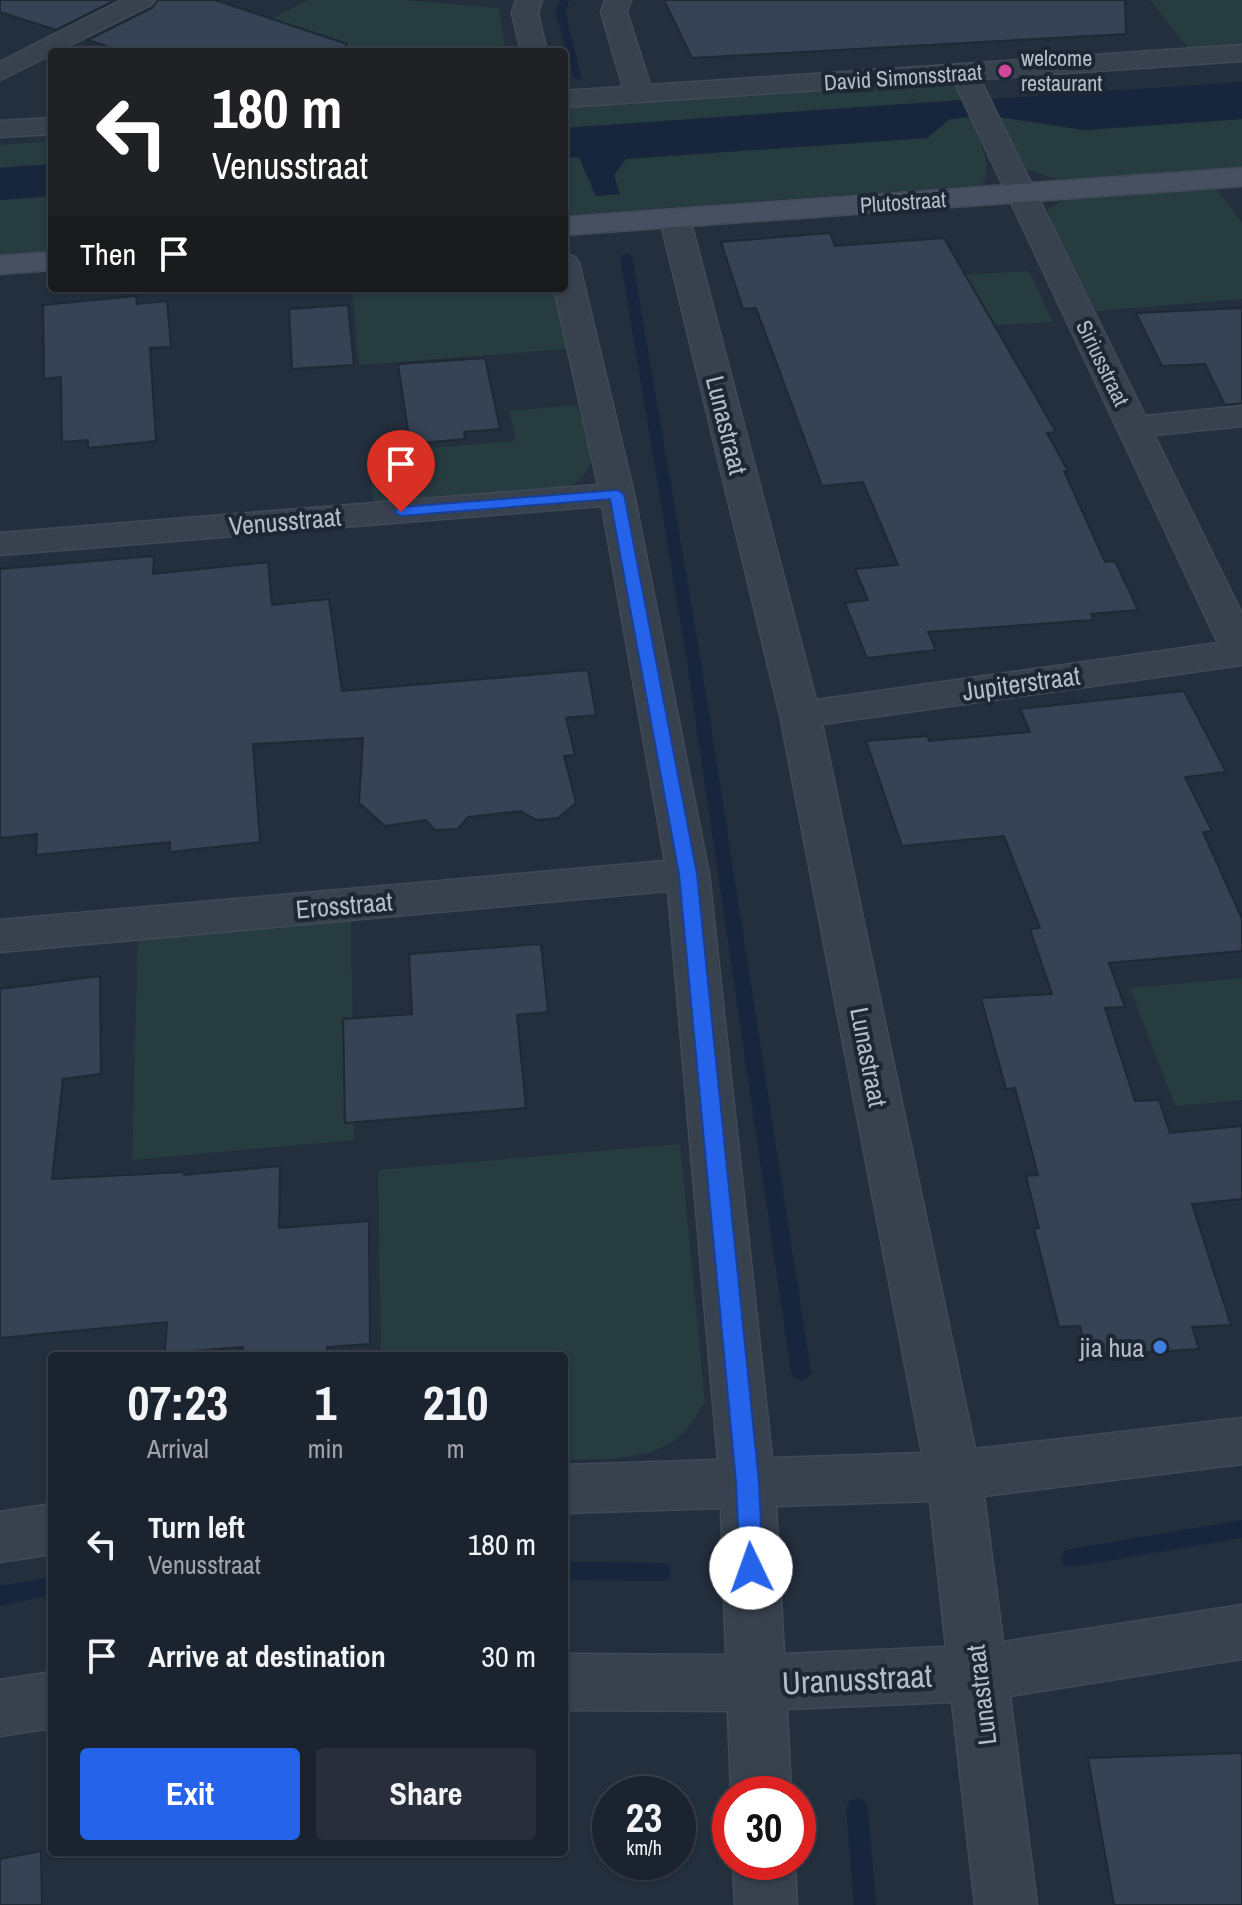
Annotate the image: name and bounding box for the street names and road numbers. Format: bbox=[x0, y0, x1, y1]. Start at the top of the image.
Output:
street label: David Simonsstraat bbox=[823, 57, 983, 97]
street label: Plutostraat bbox=[859, 184, 947, 220]
street label: Siriusstraat bbox=[1069, 315, 1137, 411]
street label: Lunastraat bbox=[698, 372, 756, 478]
street label: Venusstraat bbox=[227, 499, 343, 543]
street label: Jupiterstraat bbox=[960, 657, 1082, 709]
street label: Erosstraat bbox=[294, 883, 394, 927]
street label: Lunastraat bbox=[842, 1004, 896, 1110]
street label: Lunastraat bbox=[957, 1643, 1005, 1747]
street label: Uranusstraat bbox=[781, 1654, 933, 1704]

